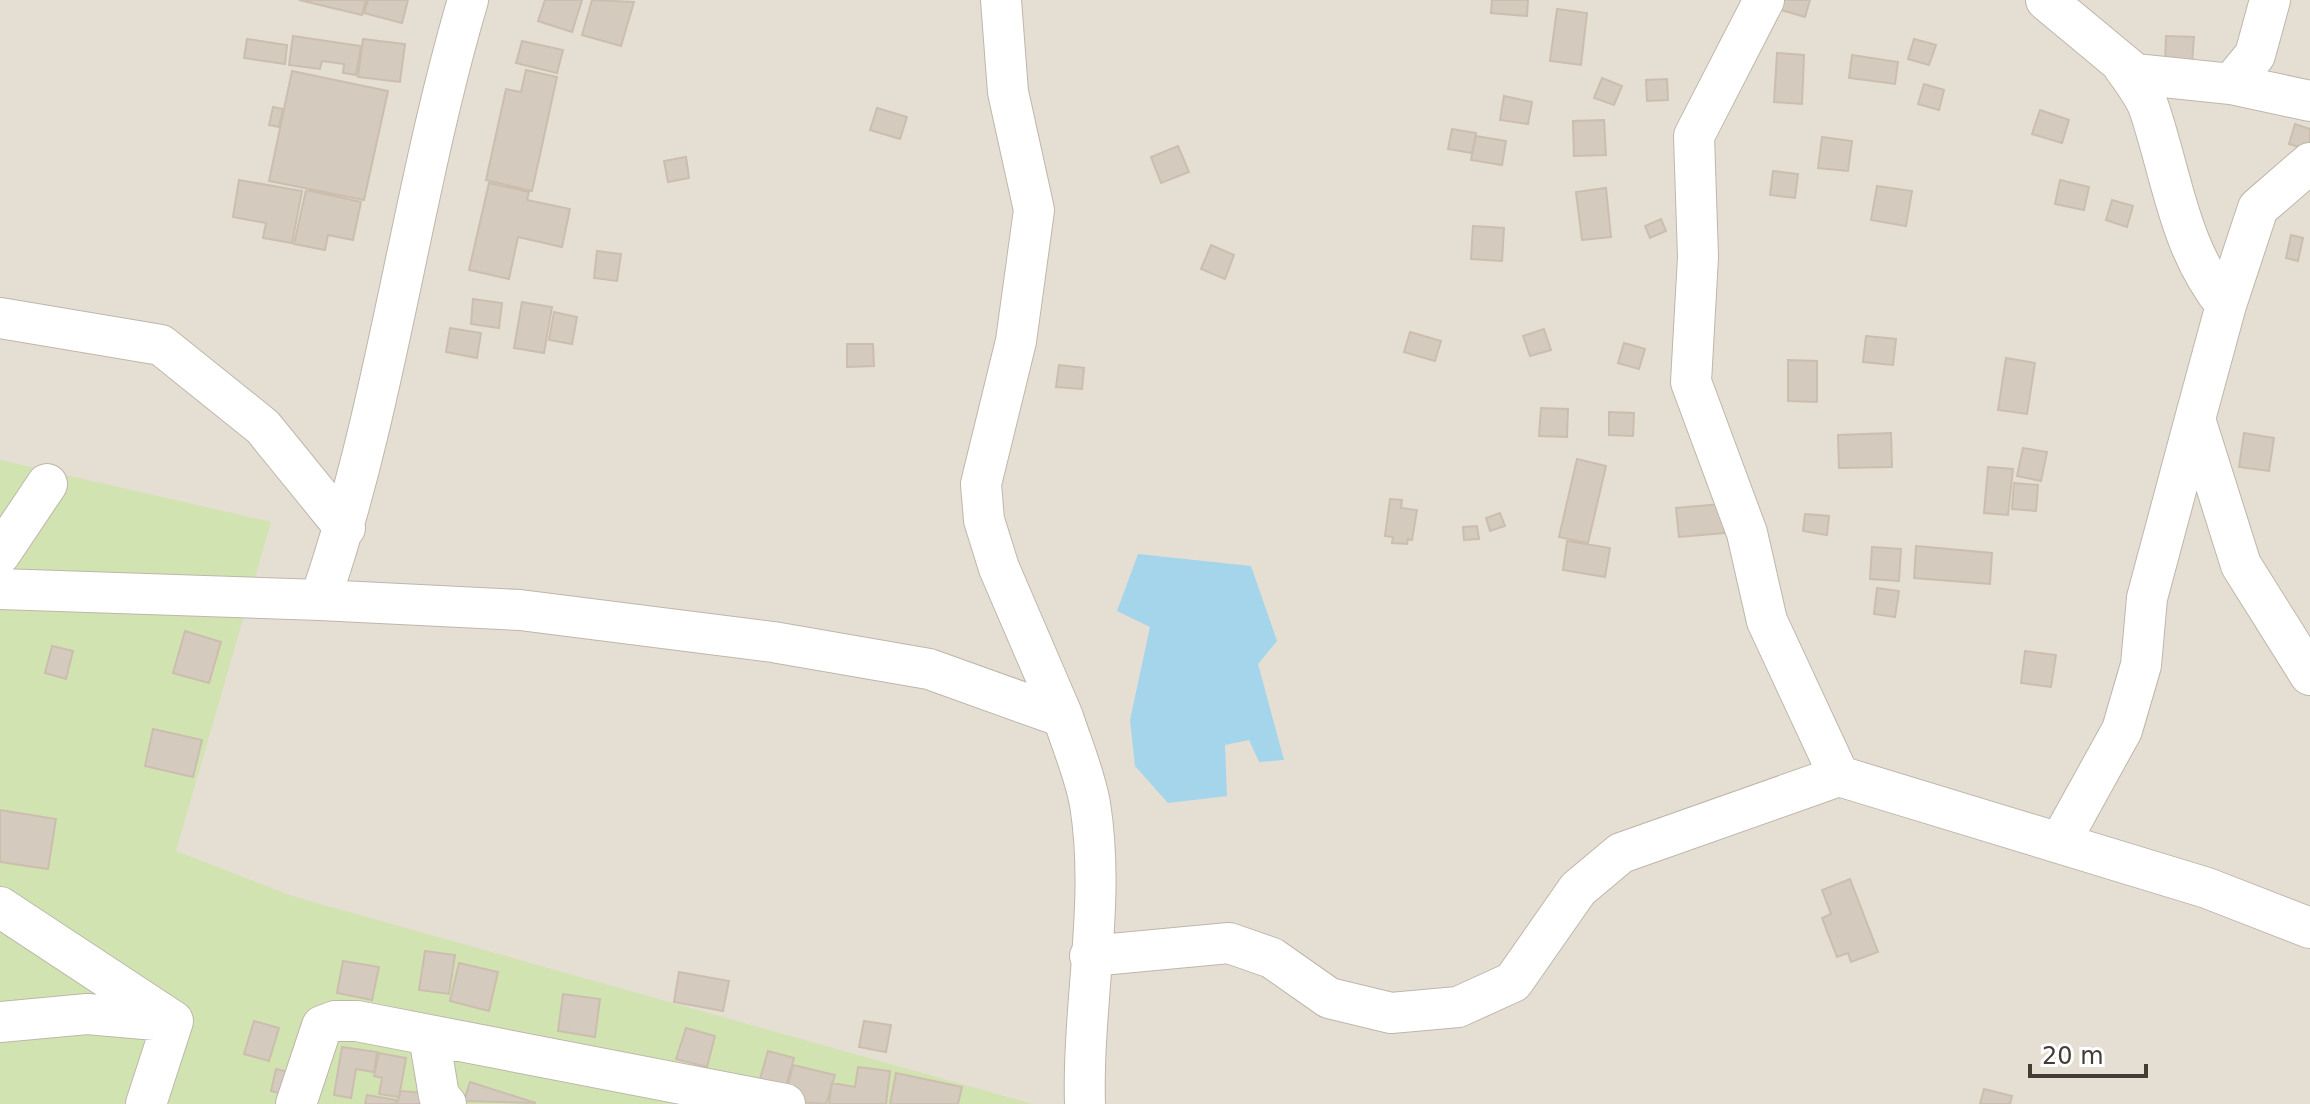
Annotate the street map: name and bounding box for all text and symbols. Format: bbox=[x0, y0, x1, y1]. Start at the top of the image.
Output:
scale bar bbox=[2030, 1028, 2146, 1078]
text: 20 m bbox=[2042, 1042, 2104, 1070]

